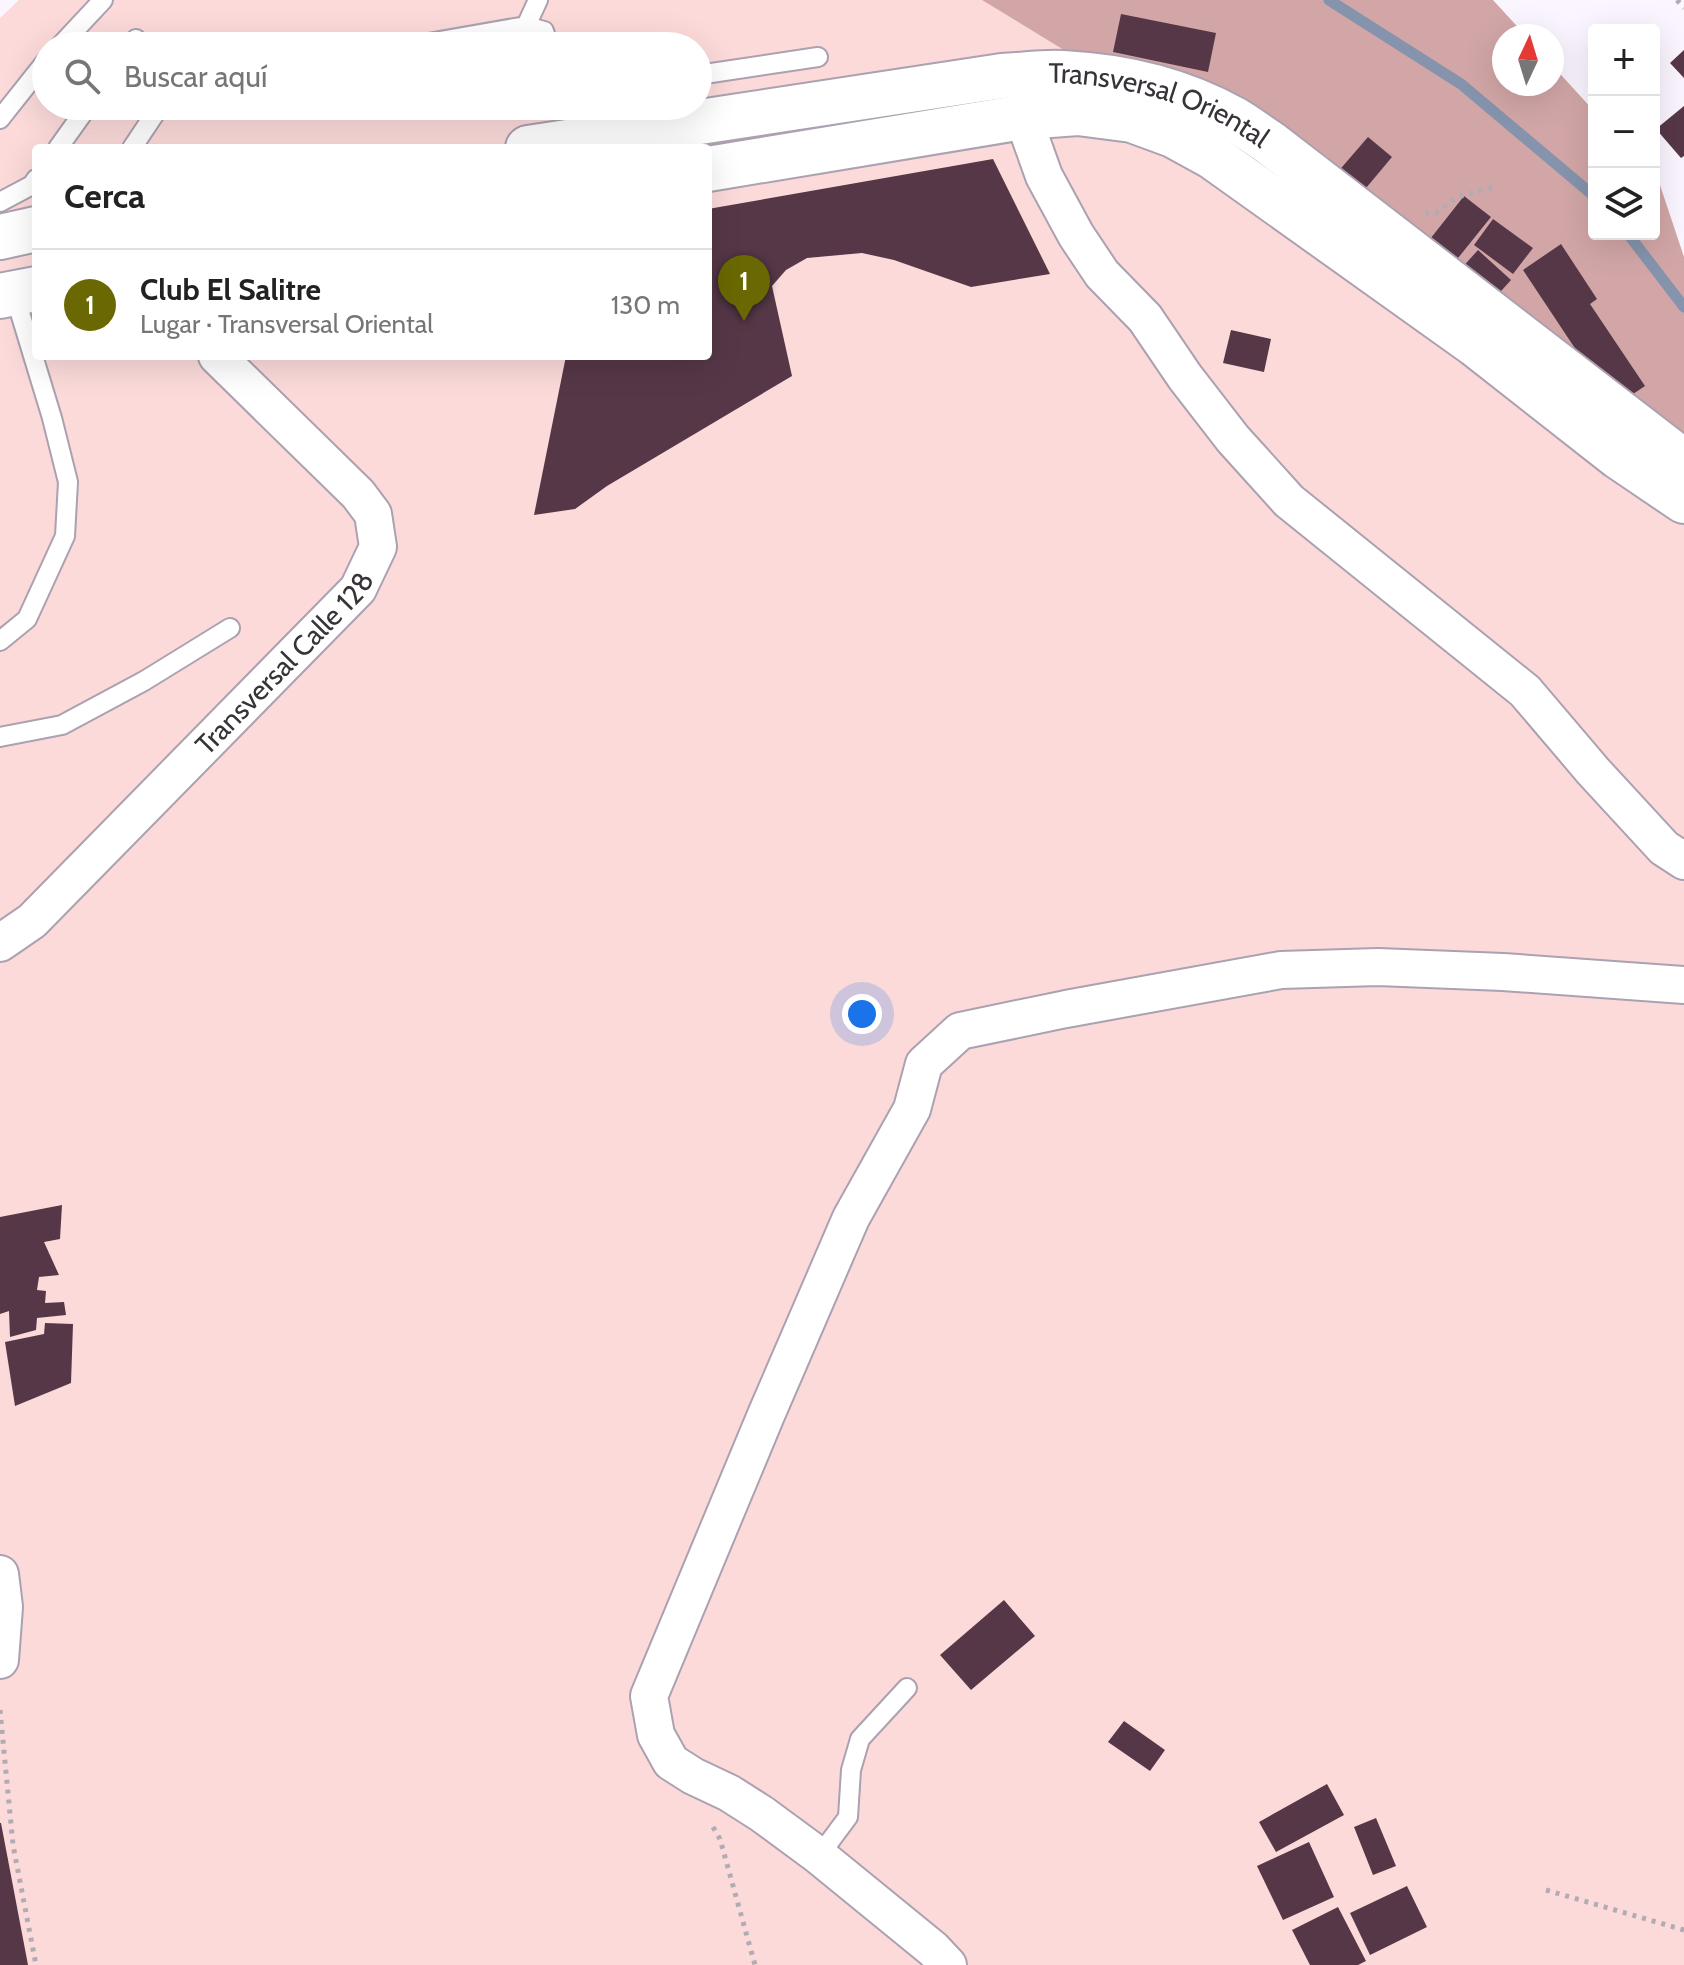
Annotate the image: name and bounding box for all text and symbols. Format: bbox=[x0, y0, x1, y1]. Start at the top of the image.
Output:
north arrow bbox=[1492, 24, 1564, 96]
map controls bbox=[1588, 24, 1660, 240]
button: + bbox=[1588, 24, 1660, 96]
search box bbox=[32, 32, 712, 120]
icon: search bbox=[60, 54, 104, 98]
street label: Transversal Oriental bbox=[1048, 56, 1276, 155]
text: Buscar aquí bbox=[124, 58, 267, 95]
button: − bbox=[1588, 96, 1660, 168]
button: layers bbox=[1588, 168, 1660, 240]
text: Cerca bbox=[64, 175, 145, 217]
pin: 1 bbox=[718, 255, 770, 321]
text: Club El Salitre bbox=[140, 271, 321, 308]
text: 1 bbox=[85, 289, 95, 321]
text: 130 m bbox=[611, 289, 680, 321]
text: Lugar · Transversal Oriental bbox=[140, 308, 433, 340]
street label: Transversal Calle 128 bbox=[188, 567, 381, 761]
your location bbox=[842, 994, 882, 1034]

